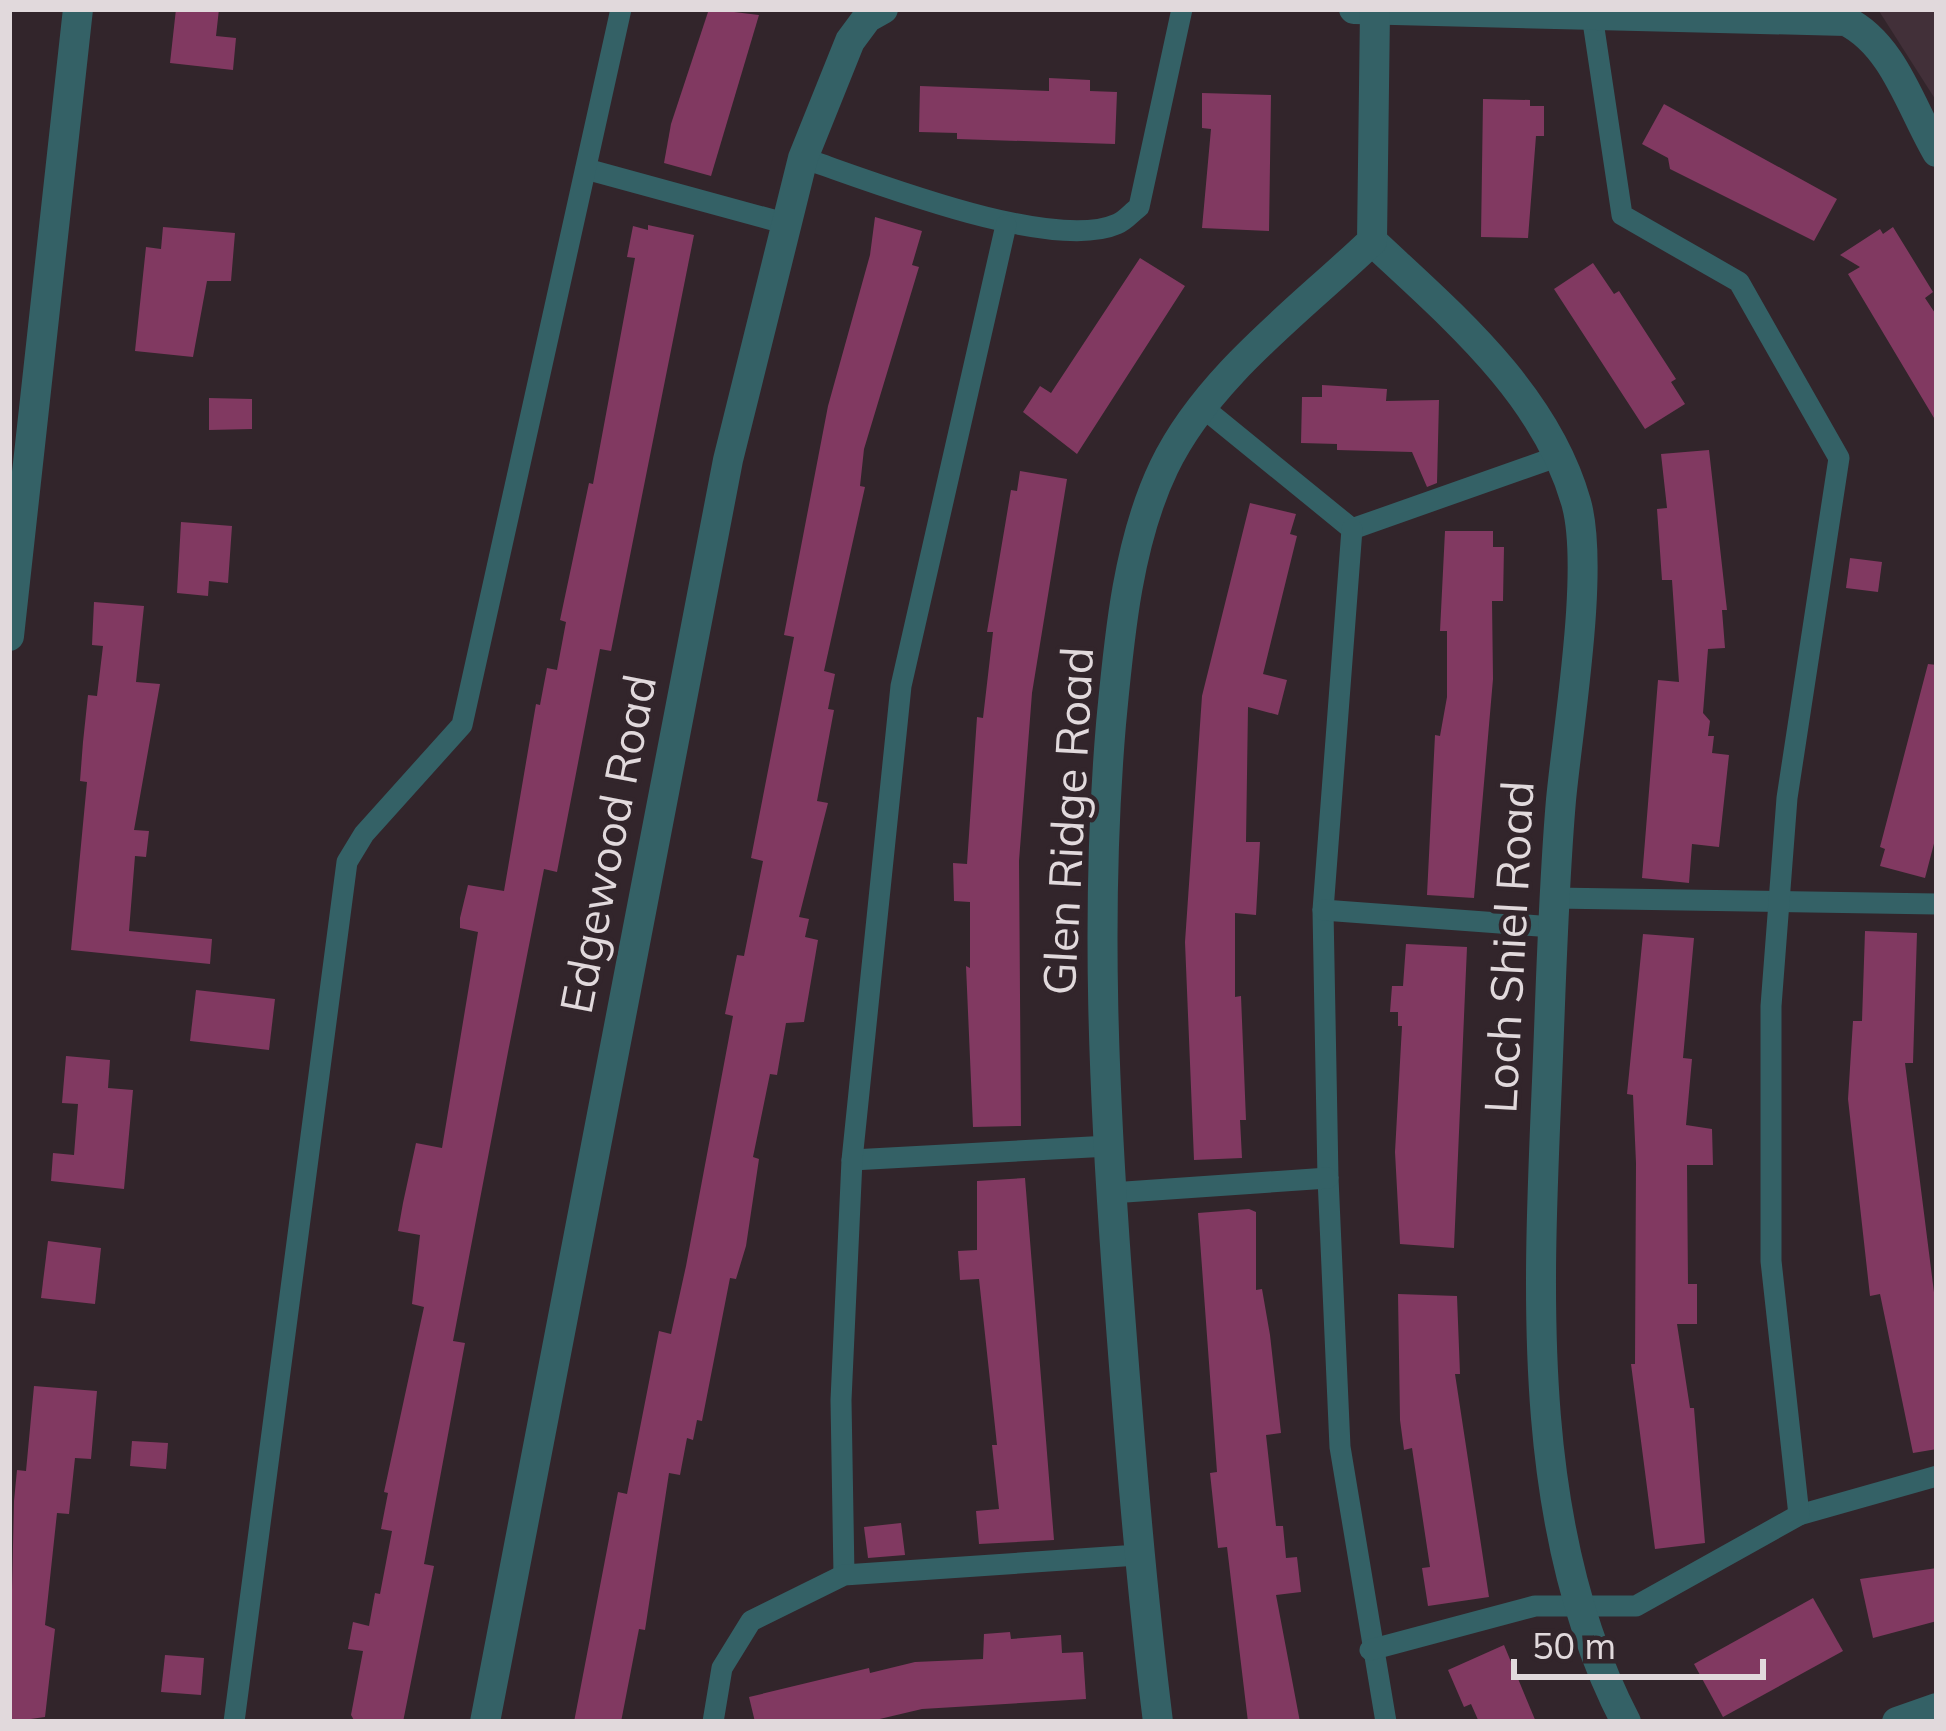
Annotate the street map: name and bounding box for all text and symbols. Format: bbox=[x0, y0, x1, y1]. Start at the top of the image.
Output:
street label: Glen Ridge Road bbox=[1030, 645, 1104, 997]
street label: Edgewood Road bbox=[547, 670, 667, 1018]
street label: Loch Shiel Road bbox=[1471, 779, 1545, 1115]
scale bar bbox=[1514, 1605, 1763, 1679]
text: 50 m bbox=[1532, 1623, 1616, 1668]

